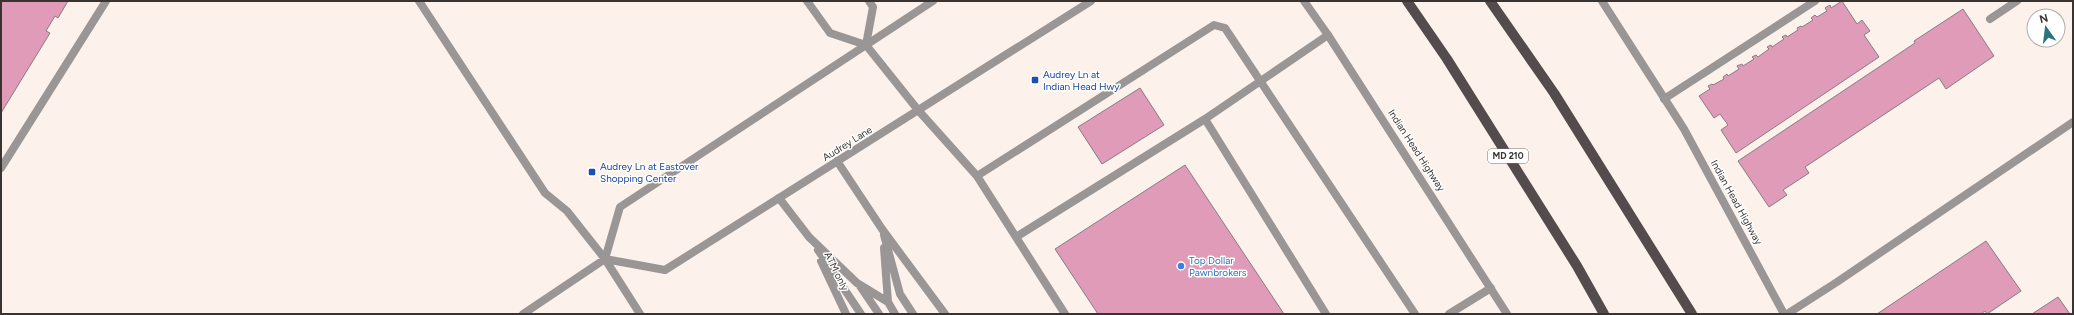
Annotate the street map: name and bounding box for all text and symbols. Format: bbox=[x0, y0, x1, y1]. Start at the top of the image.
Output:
north arrow bbox=[2026, 8, 2066, 48]
text: N bbox=[2038, 11, 2049, 26]
place label: Audrey Ln at Indian Head Hwy bbox=[1043, 68, 1120, 93]
marker: Audrey Ln at Indian Head Hwy bbox=[1030, 75, 1040, 85]
street label: Indian Head Highway bbox=[1385, 107, 1448, 194]
street label: Audrey Lane bbox=[820, 123, 875, 164]
road number: MD 210 bbox=[1488, 149, 1528, 163]
street label: Indian Head Highway bbox=[1708, 157, 1766, 248]
place label: Audrey Ln at Eastover Shopping Center bbox=[600, 160, 699, 185]
marker: Audrey Ln at Eastover Shopping Center bbox=[587, 167, 597, 177]
street label: ATM only bbox=[822, 250, 852, 294]
place label: Top Dollar Pawnbrokers bbox=[1189, 254, 1247, 279]
marker: Top Dollar Pawnbrokers bbox=[1176, 261, 1186, 271]

